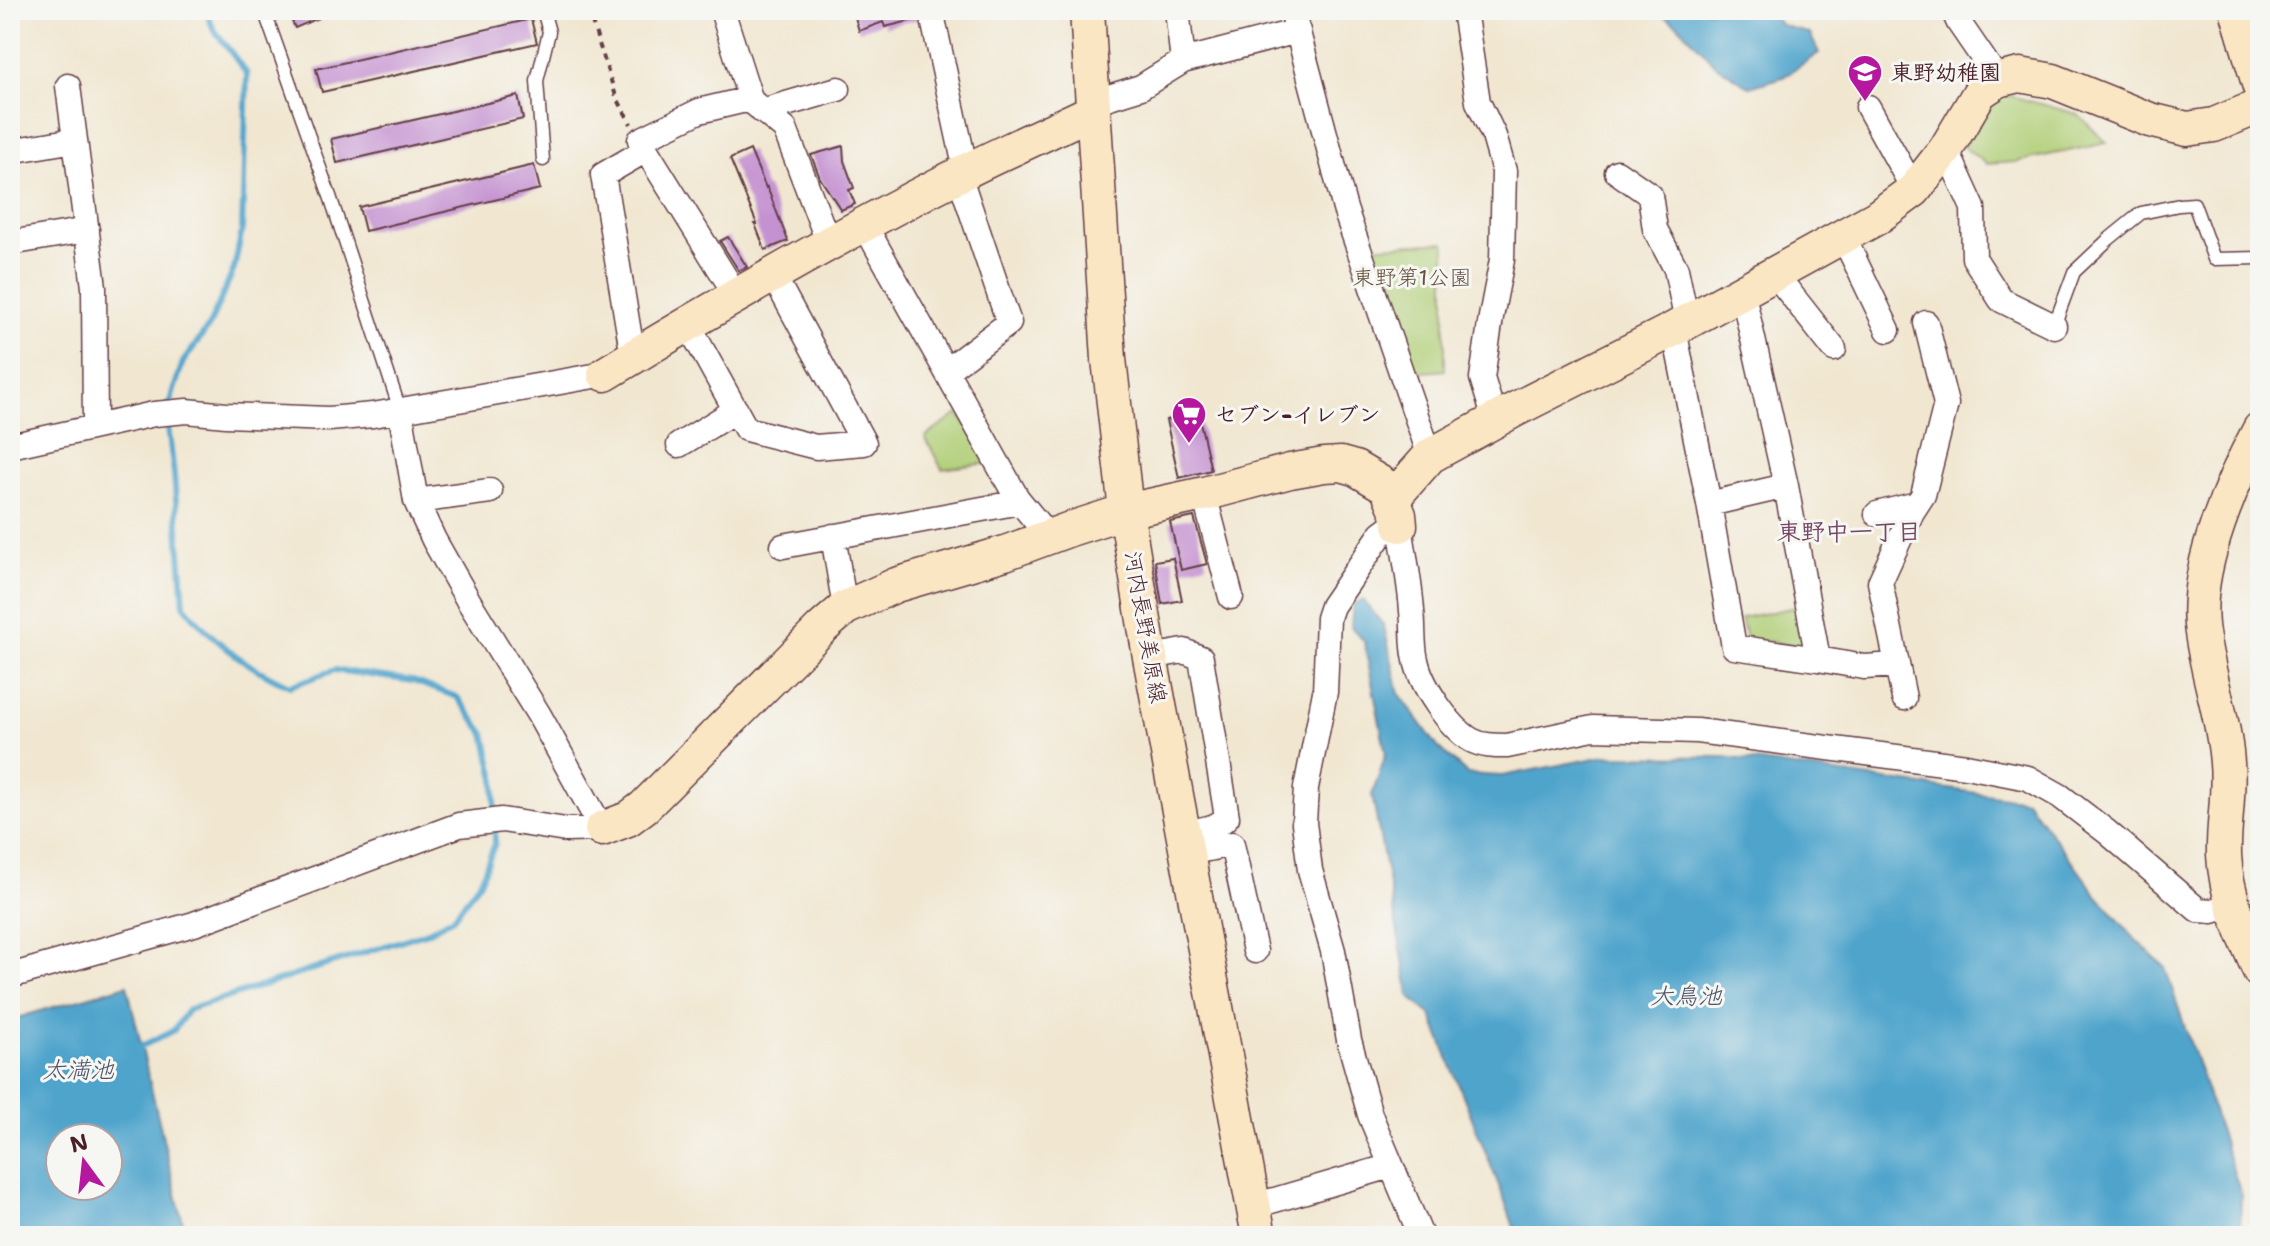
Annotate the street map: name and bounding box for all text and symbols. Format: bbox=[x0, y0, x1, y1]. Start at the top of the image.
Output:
school or university icon: 東野幼稚園 bbox=[1846, 53, 1884, 103]
place label: 東野幼稚園 bbox=[1891, 58, 2001, 87]
park label: 東野第1公園 bbox=[1352, 263, 1472, 292]
supermarket icon: セブン-イレブン bbox=[1170, 395, 1208, 445]
place label: セブン-イレブン bbox=[1215, 400, 1380, 429]
district label: 東野中一丁目 bbox=[1777, 516, 1921, 548]
street label: 河内長野美原線 bbox=[1118, 549, 1173, 705]
water label: 大鳥池 bbox=[1650, 980, 1723, 1012]
water label: 太満池 bbox=[42, 1054, 115, 1086]
north arrow bbox=[44, 1122, 124, 1202]
text: N bbox=[67, 1127, 91, 1159]

